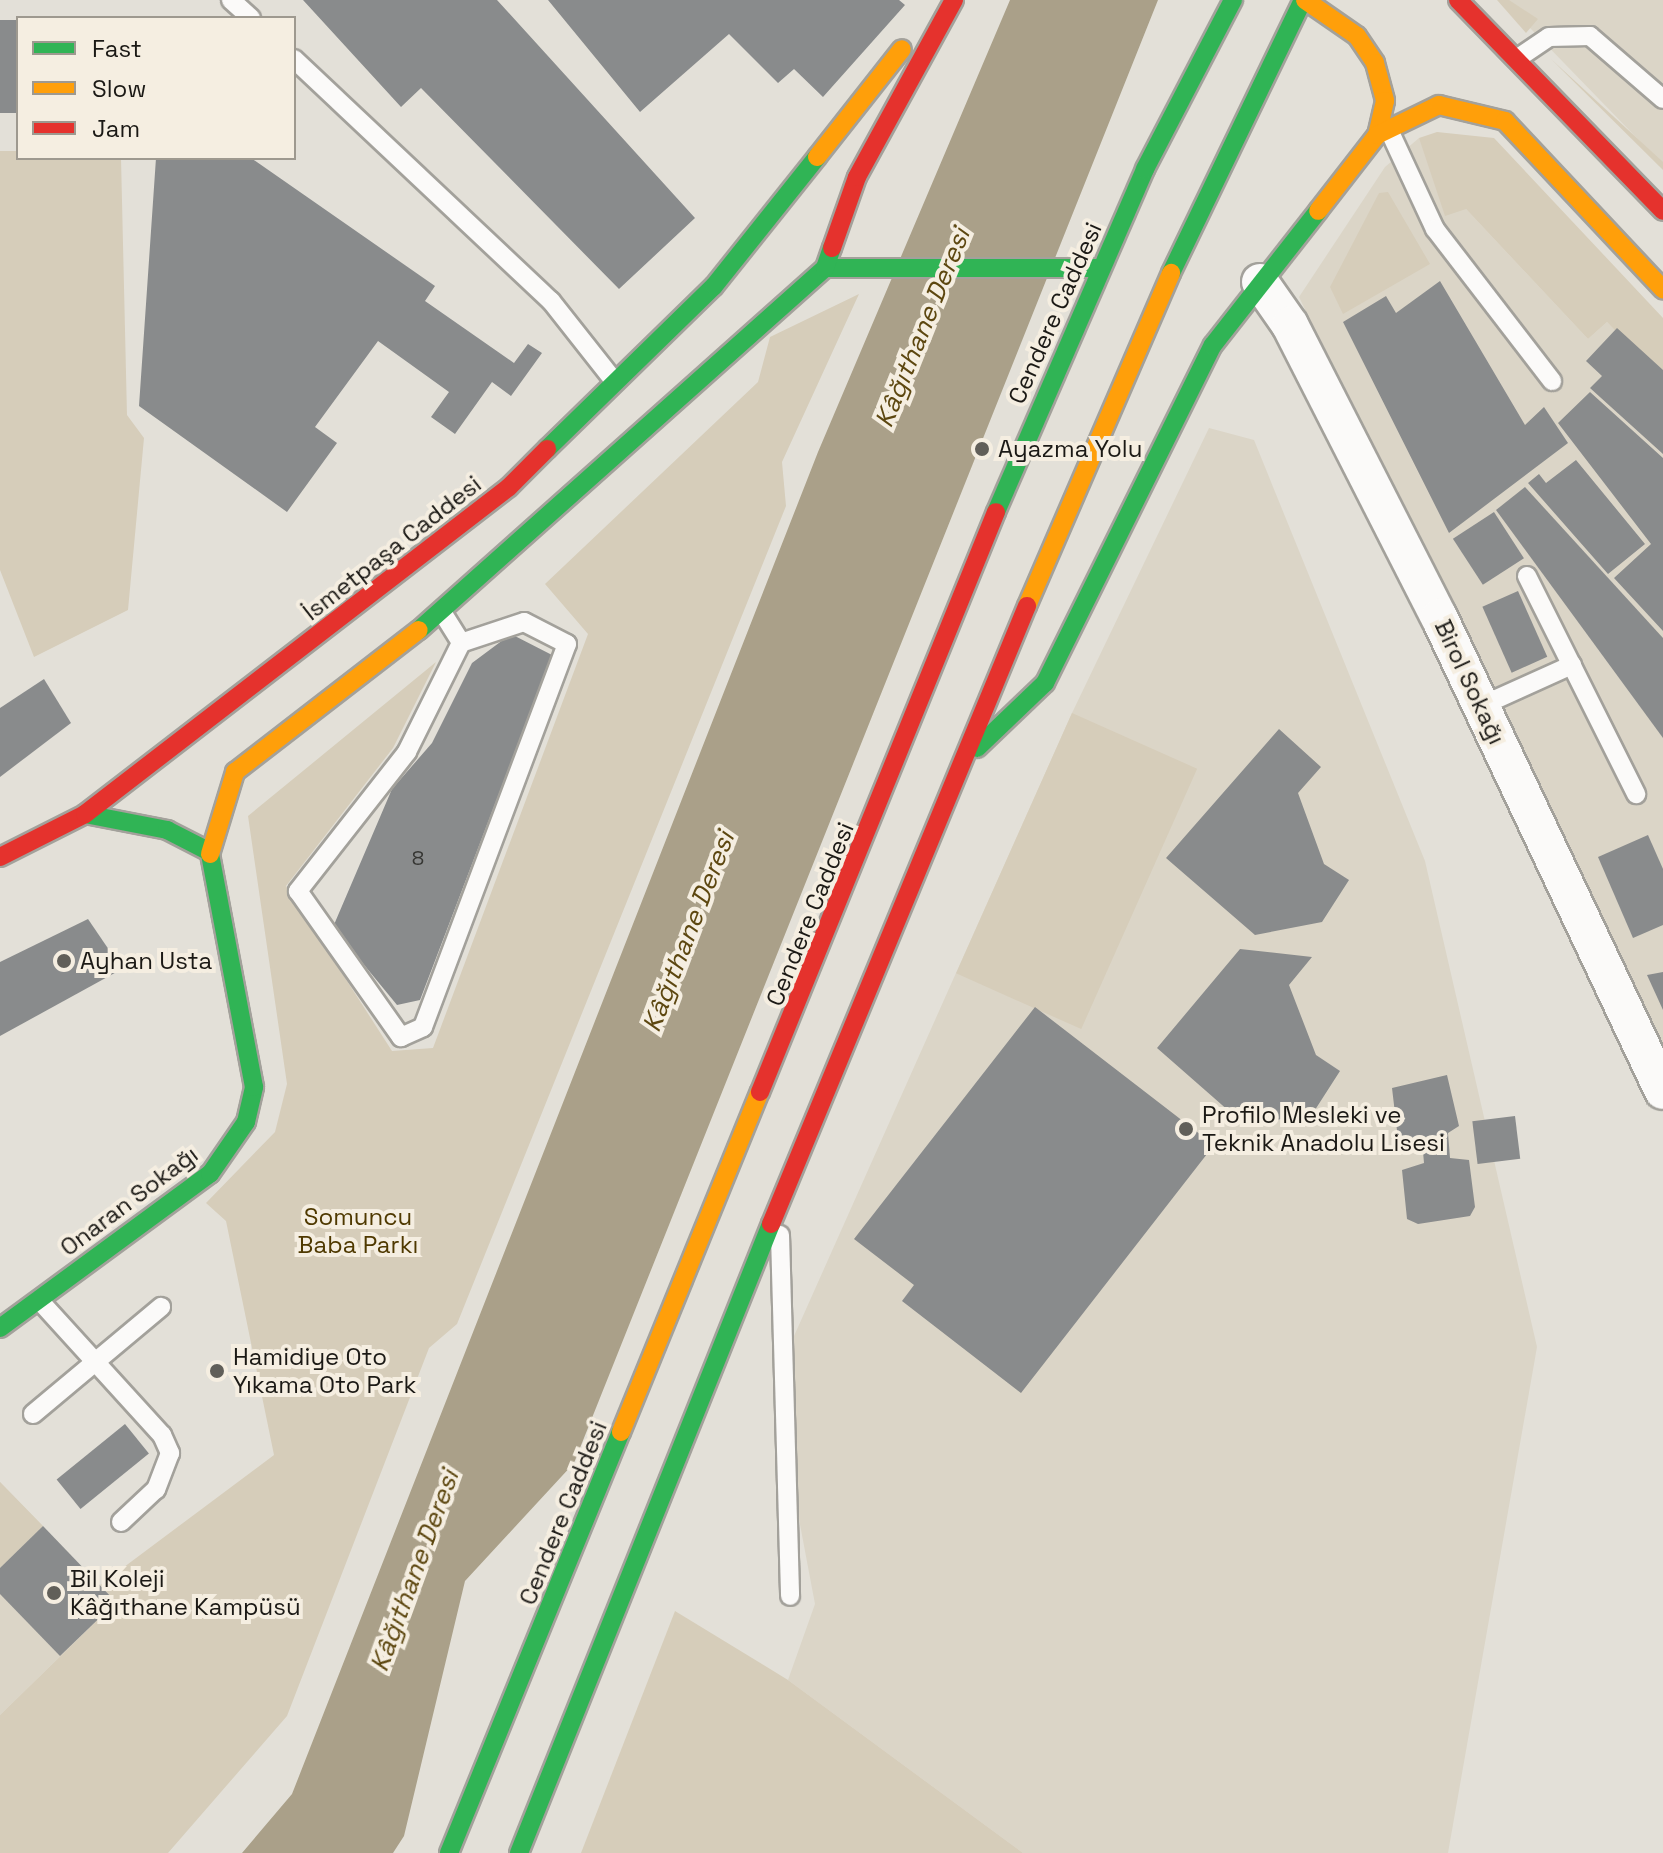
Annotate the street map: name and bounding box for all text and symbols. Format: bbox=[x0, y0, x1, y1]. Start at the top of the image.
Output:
legend bbox=[16, 16, 296, 160]
text: Fast bbox=[92, 33, 142, 64]
text: Slow bbox=[92, 73, 146, 104]
text: Jam bbox=[92, 113, 140, 144]
street label: Cendere Caddesi bbox=[1002, 218, 1108, 408]
water label: Kâğıthane Deresi bbox=[869, 224, 977, 432]
place label: Ayazma Yolu bbox=[998, 435, 1143, 463]
marker: Ayazma Yolu bbox=[973, 440, 991, 458]
street label: İsmetpaşa Caddesi bbox=[297, 470, 487, 626]
street label: Birol Sokağı bbox=[1429, 615, 1511, 749]
street label: Cendere Caddesi bbox=[760, 818, 860, 1010]
water label: Kâğıthane Deresi bbox=[636, 828, 742, 1036]
house number: 8 bbox=[412, 846, 424, 870]
place label: Ayhan Usta bbox=[80, 947, 212, 975]
marker: Ayhan Usta bbox=[55, 952, 73, 970]
place label: Profilo Mesleki ve Teknik Anadolu Lisesi bbox=[1202, 1101, 1445, 1157]
marker: Profilo Mesleki ve Teknik Anadolu Lisesi bbox=[1177, 1120, 1195, 1138]
street label: Onaran Sokağı bbox=[55, 1140, 203, 1262]
park label: Somuncu Baba Parkı bbox=[298, 1203, 418, 1259]
place label: Hamidiye Oto Yıkama Oto Park bbox=[233, 1343, 416, 1399]
marker: Hamidiye Oto Yıkama Oto Park bbox=[208, 1362, 226, 1380]
street label: Cendere Caddesi bbox=[513, 1417, 613, 1609]
water label: Kâğıthane Deresi bbox=[364, 1466, 466, 1676]
place label: Bil Koleji Kâğıthane Kampüsü bbox=[70, 1565, 301, 1621]
marker: Bil Koleji Kâğıthane Kampüsü bbox=[45, 1584, 63, 1602]

